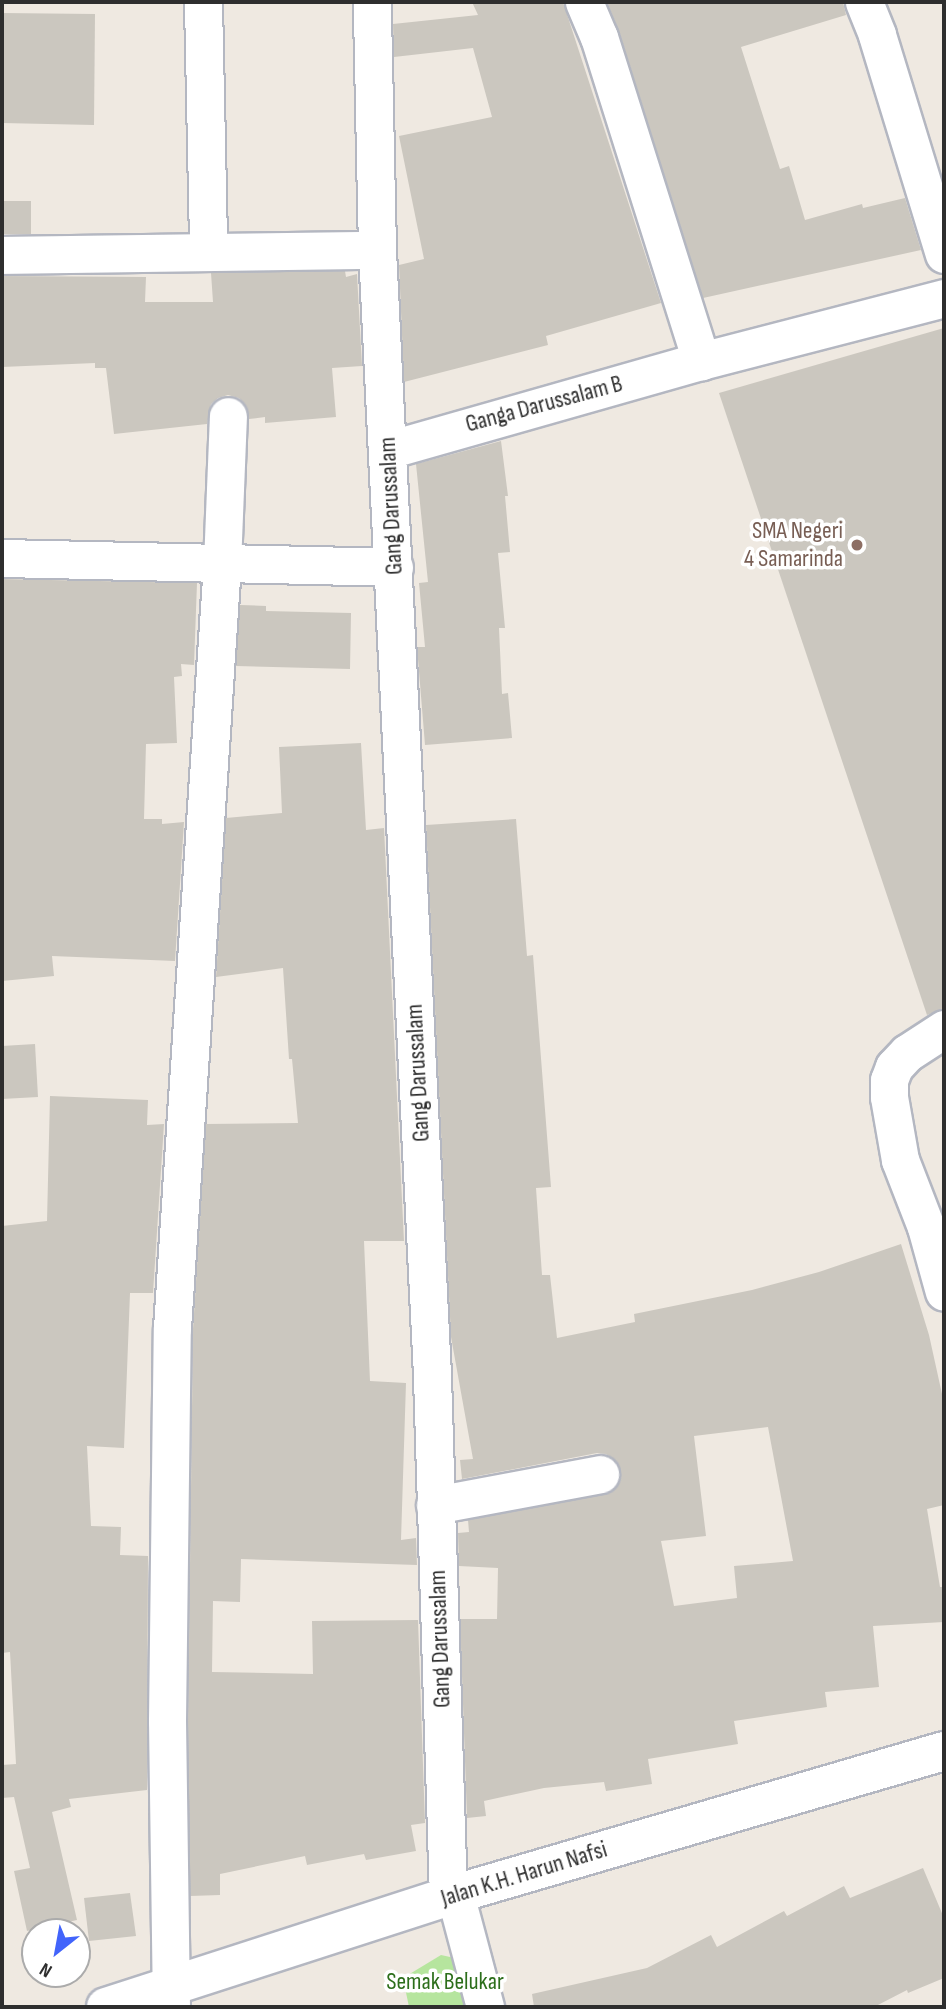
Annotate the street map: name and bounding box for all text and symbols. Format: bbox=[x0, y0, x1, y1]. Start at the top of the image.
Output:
street label: Ganga Darussalam B bbox=[462, 369, 626, 439]
street label: Gang Darussalam bbox=[373, 436, 409, 576]
place label: SMA Negeri 4 Samarinda bbox=[744, 517, 843, 573]
marker: SMA Negeri 4 Samarinda bbox=[849, 537, 865, 553]
street label: Gang Darussalam bbox=[400, 1003, 436, 1143]
street label: Gang Darussalam bbox=[423, 1570, 457, 1708]
street label: Jalan K.H. Harun Nafsi bbox=[437, 1835, 611, 1913]
north arrow bbox=[21, 1918, 91, 1988]
text: N bbox=[36, 1957, 56, 1982]
park label: Semak Belukar bbox=[386, 1968, 504, 1996]

